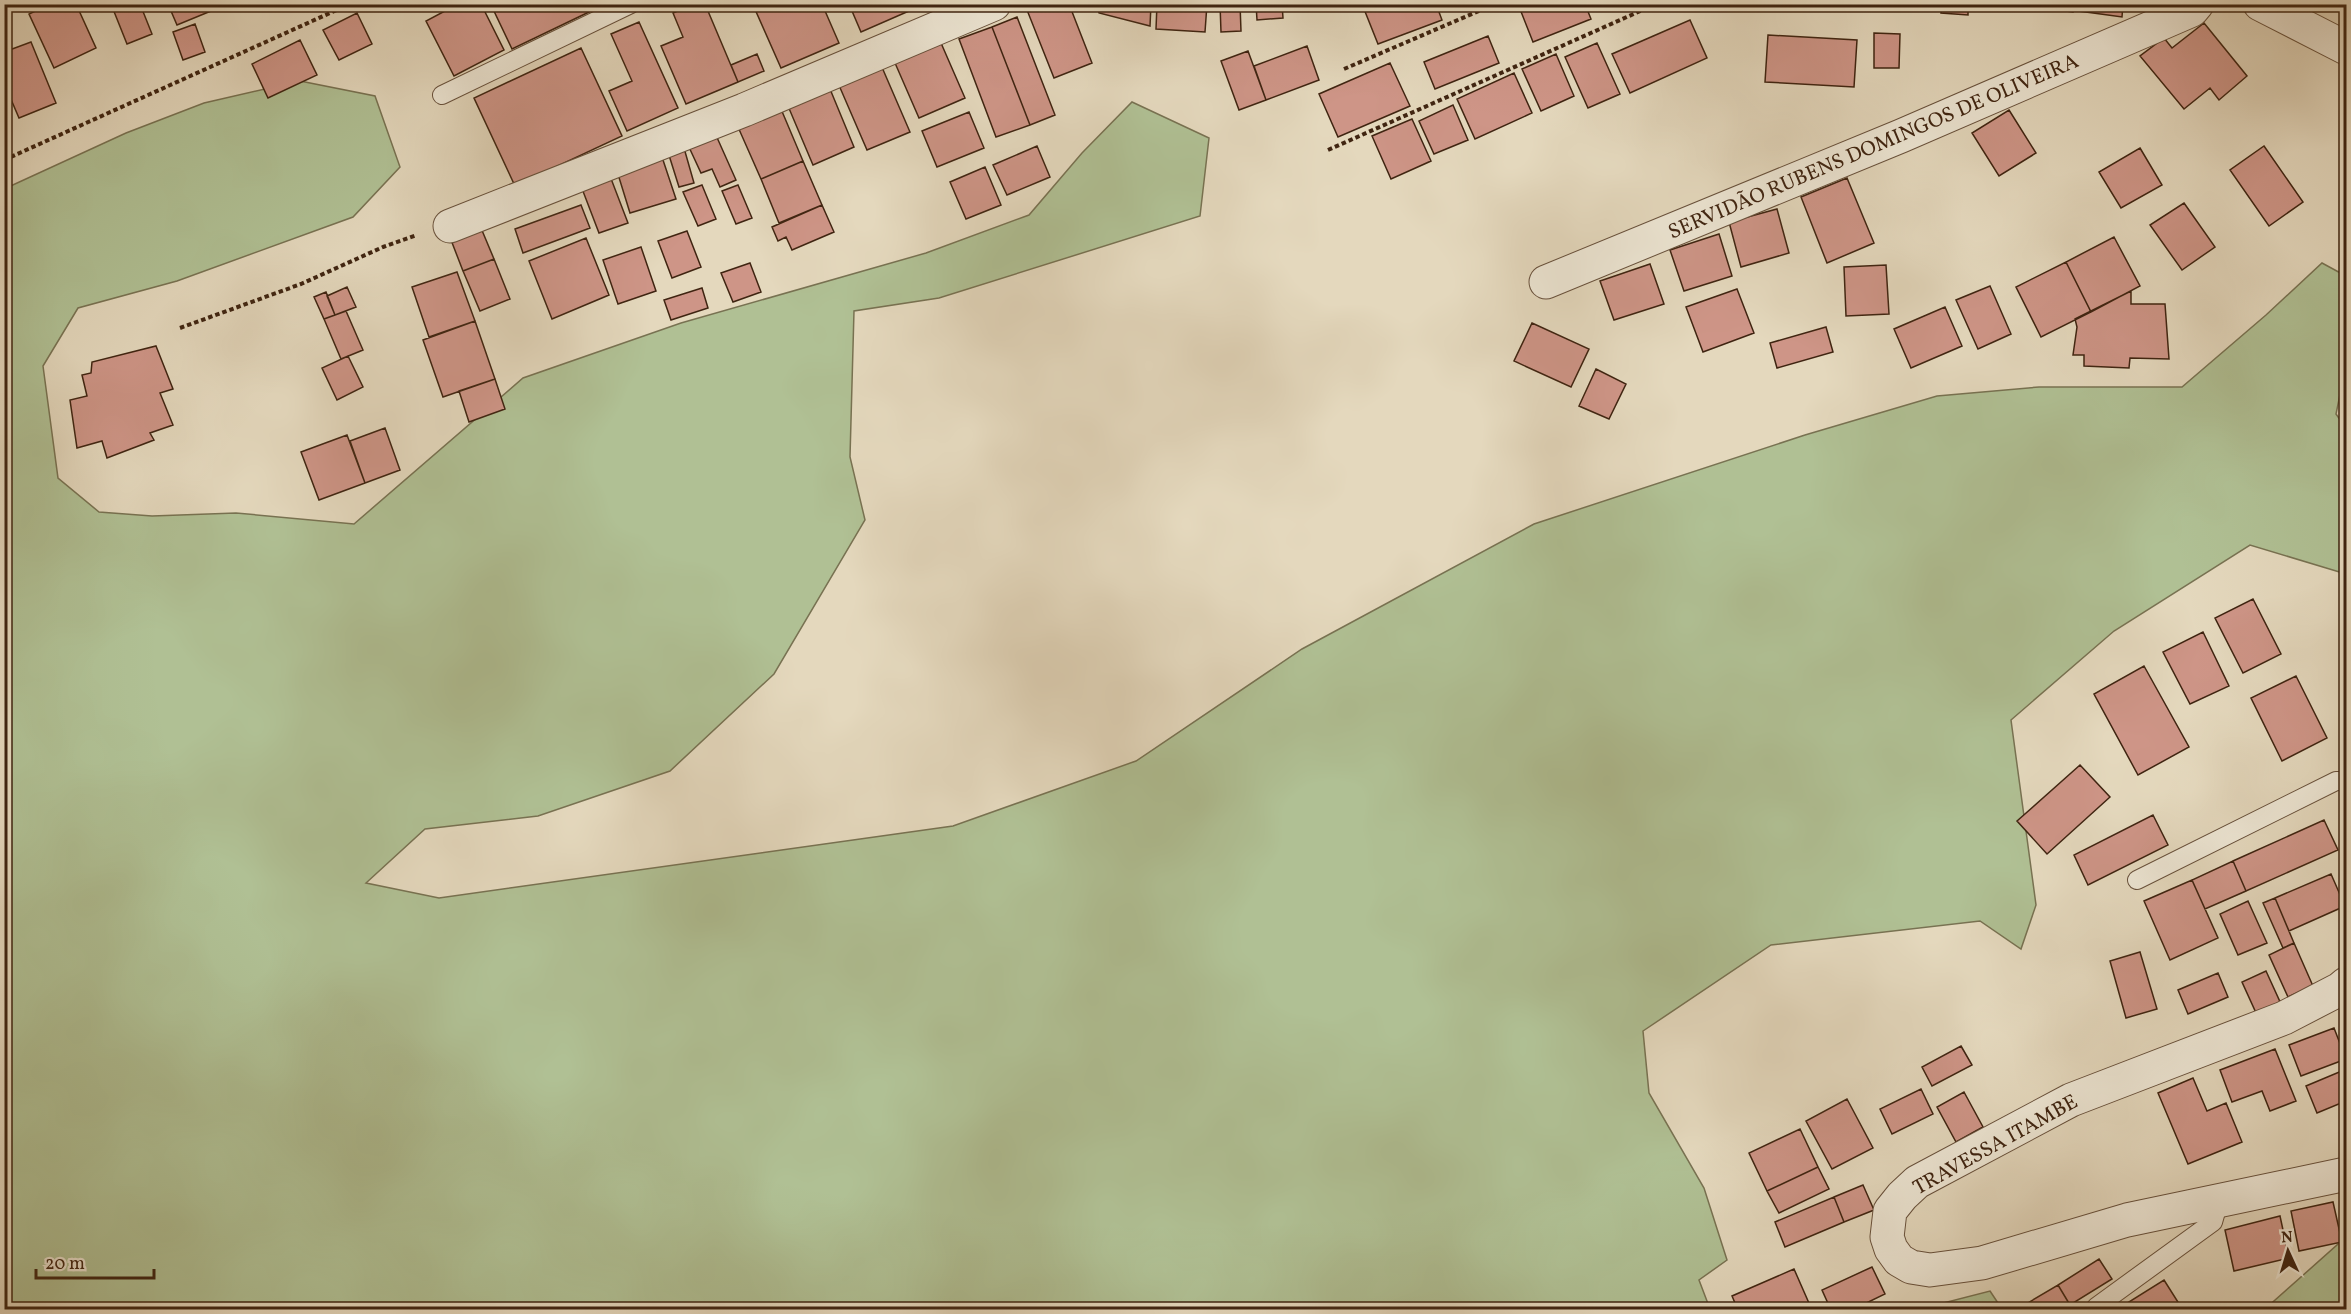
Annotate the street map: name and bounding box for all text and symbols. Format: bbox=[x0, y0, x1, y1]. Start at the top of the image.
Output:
street label: SERVIDÃO RUBENS DOMINGOS DE OLIVEIRA bbox=[1664, 47, 2084, 247]
street label: TRAVESSA ITAMBE bbox=[1908, 1088, 2084, 1203]
north arrow bbox=[2258, 1221, 2318, 1281]
text: N bbox=[2281, 1227, 2294, 1249]
scale bar bbox=[36, 1242, 154, 1280]
text: 20 m bbox=[45, 1252, 85, 1277]

